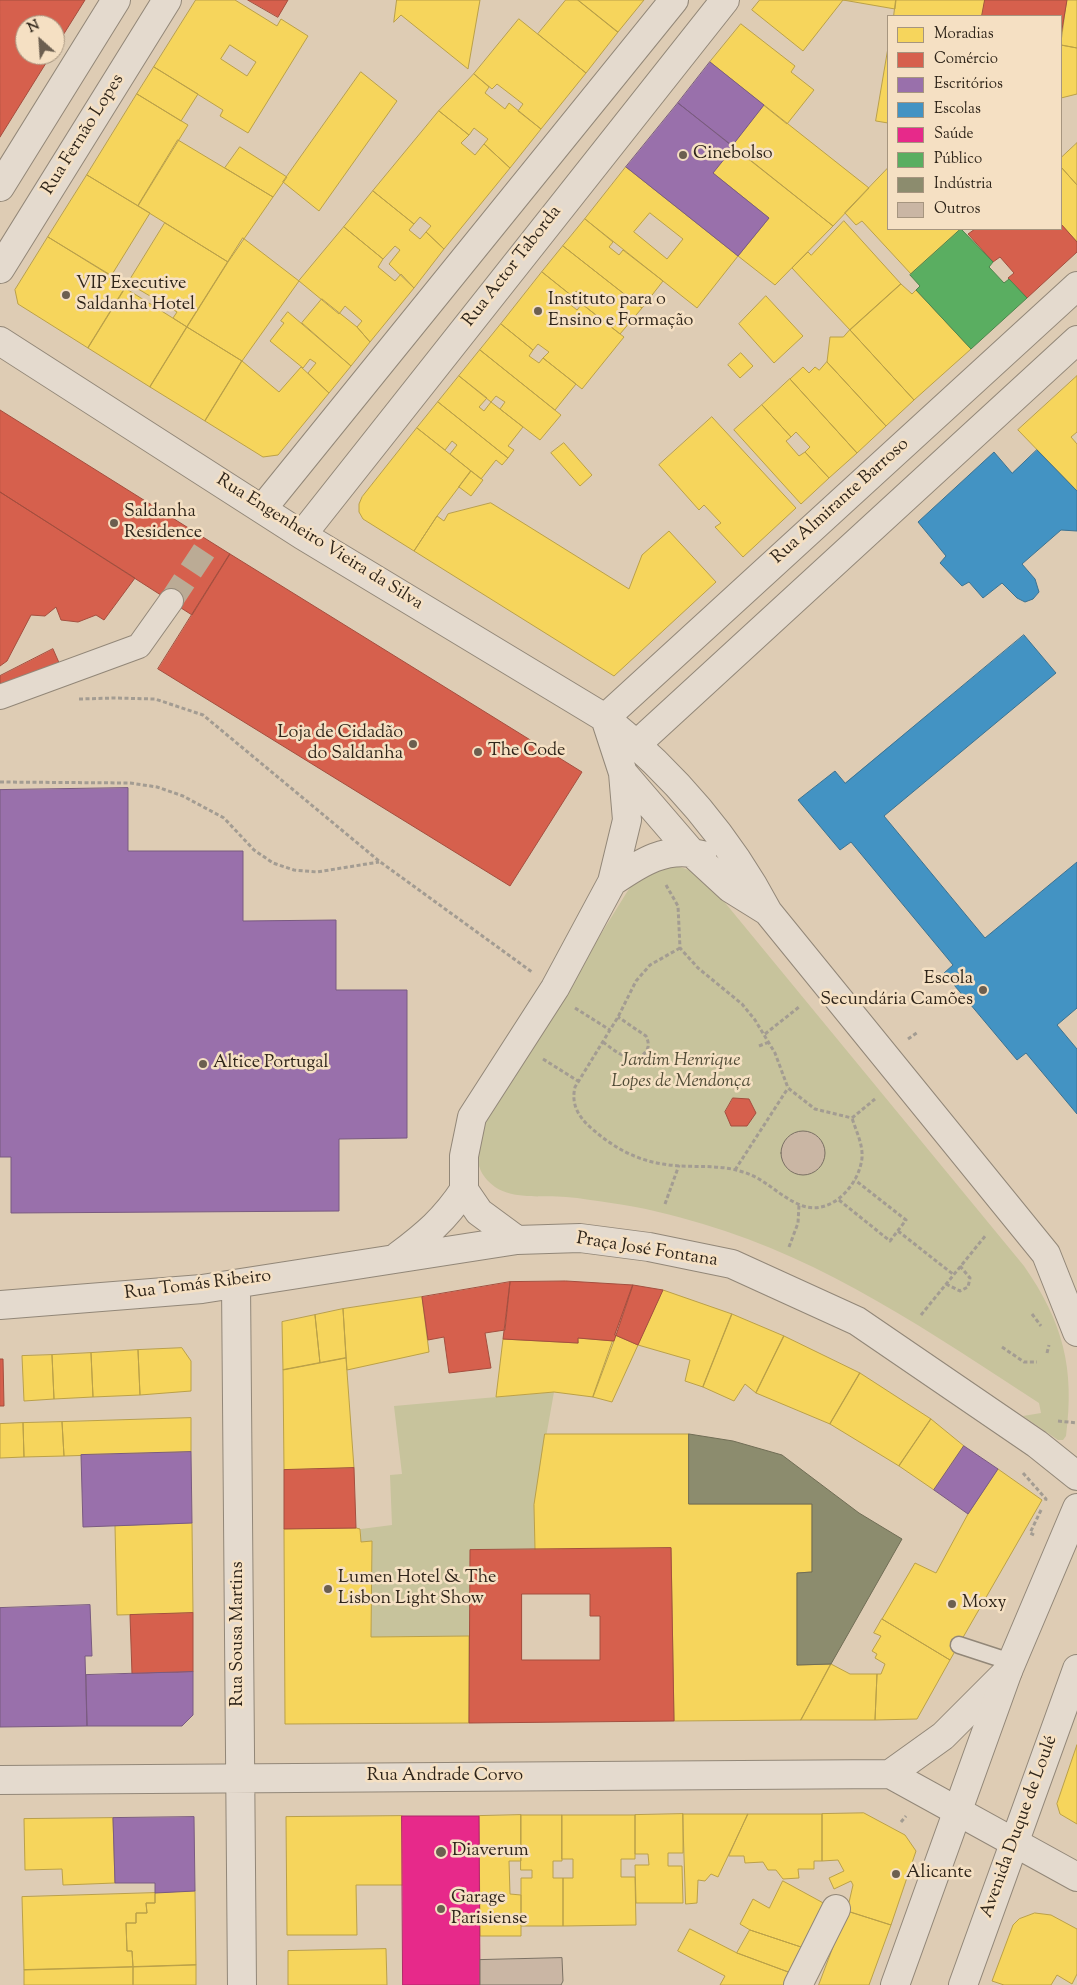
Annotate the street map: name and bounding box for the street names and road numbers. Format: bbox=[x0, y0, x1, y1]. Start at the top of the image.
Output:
street label: Rua Fernão Lopes bbox=[38, 71, 130, 199]
street label: Rua Actor Taborda bbox=[459, 202, 567, 332]
street label: Rua Almirante Barroso bbox=[768, 434, 914, 570]
street label: Rua Engenheiro Vieira da Silva bbox=[212, 470, 426, 616]
street label: Praça José Fontana bbox=[575, 1229, 719, 1273]
street label: Rua Tomás Ribeiro bbox=[123, 1266, 273, 1306]
street label: Rua Sousa Martins bbox=[228, 1561, 250, 1707]
street label: Avenida Duque de Loulé bbox=[977, 1733, 1063, 1921]
street label: Rua Andrade Corvo bbox=[367, 1766, 523, 1788]

